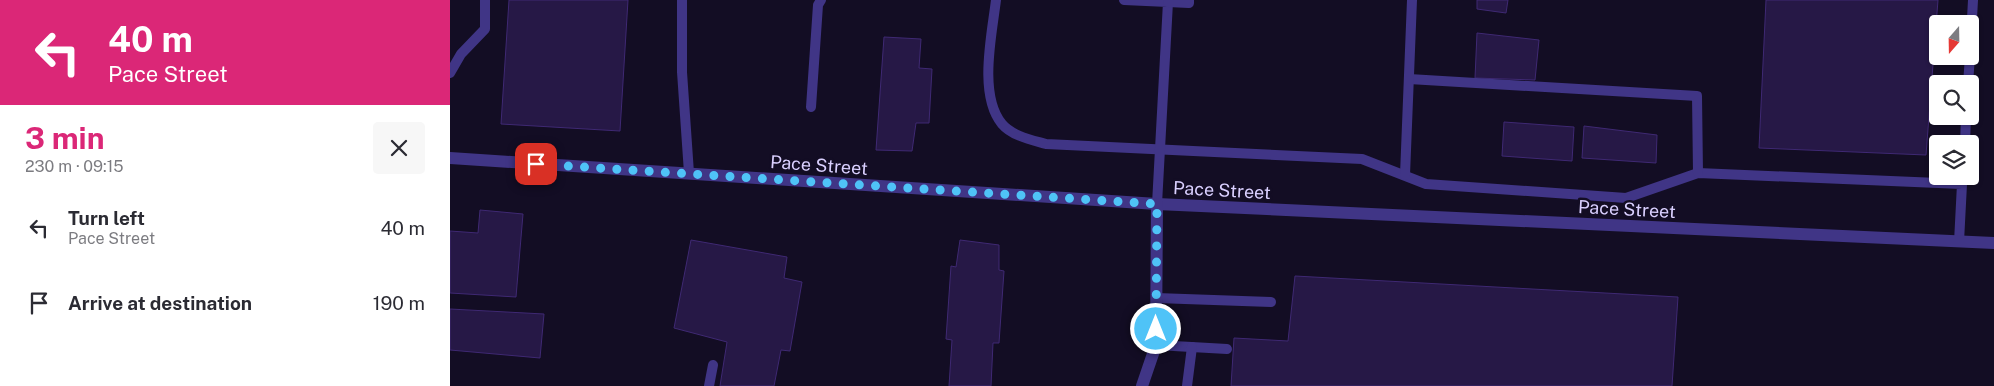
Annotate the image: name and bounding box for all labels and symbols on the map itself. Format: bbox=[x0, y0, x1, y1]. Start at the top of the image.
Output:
north arrow bbox=[1929, 15, 1979, 65]
pin bbox=[515, 143, 557, 185]
street label: Pace Street bbox=[769, 151, 869, 179]
street label: Pace Street bbox=[1173, 177, 1271, 203]
street label: Pace Street bbox=[1578, 196, 1676, 222]
position arrow bbox=[1129, 302, 1181, 354]

